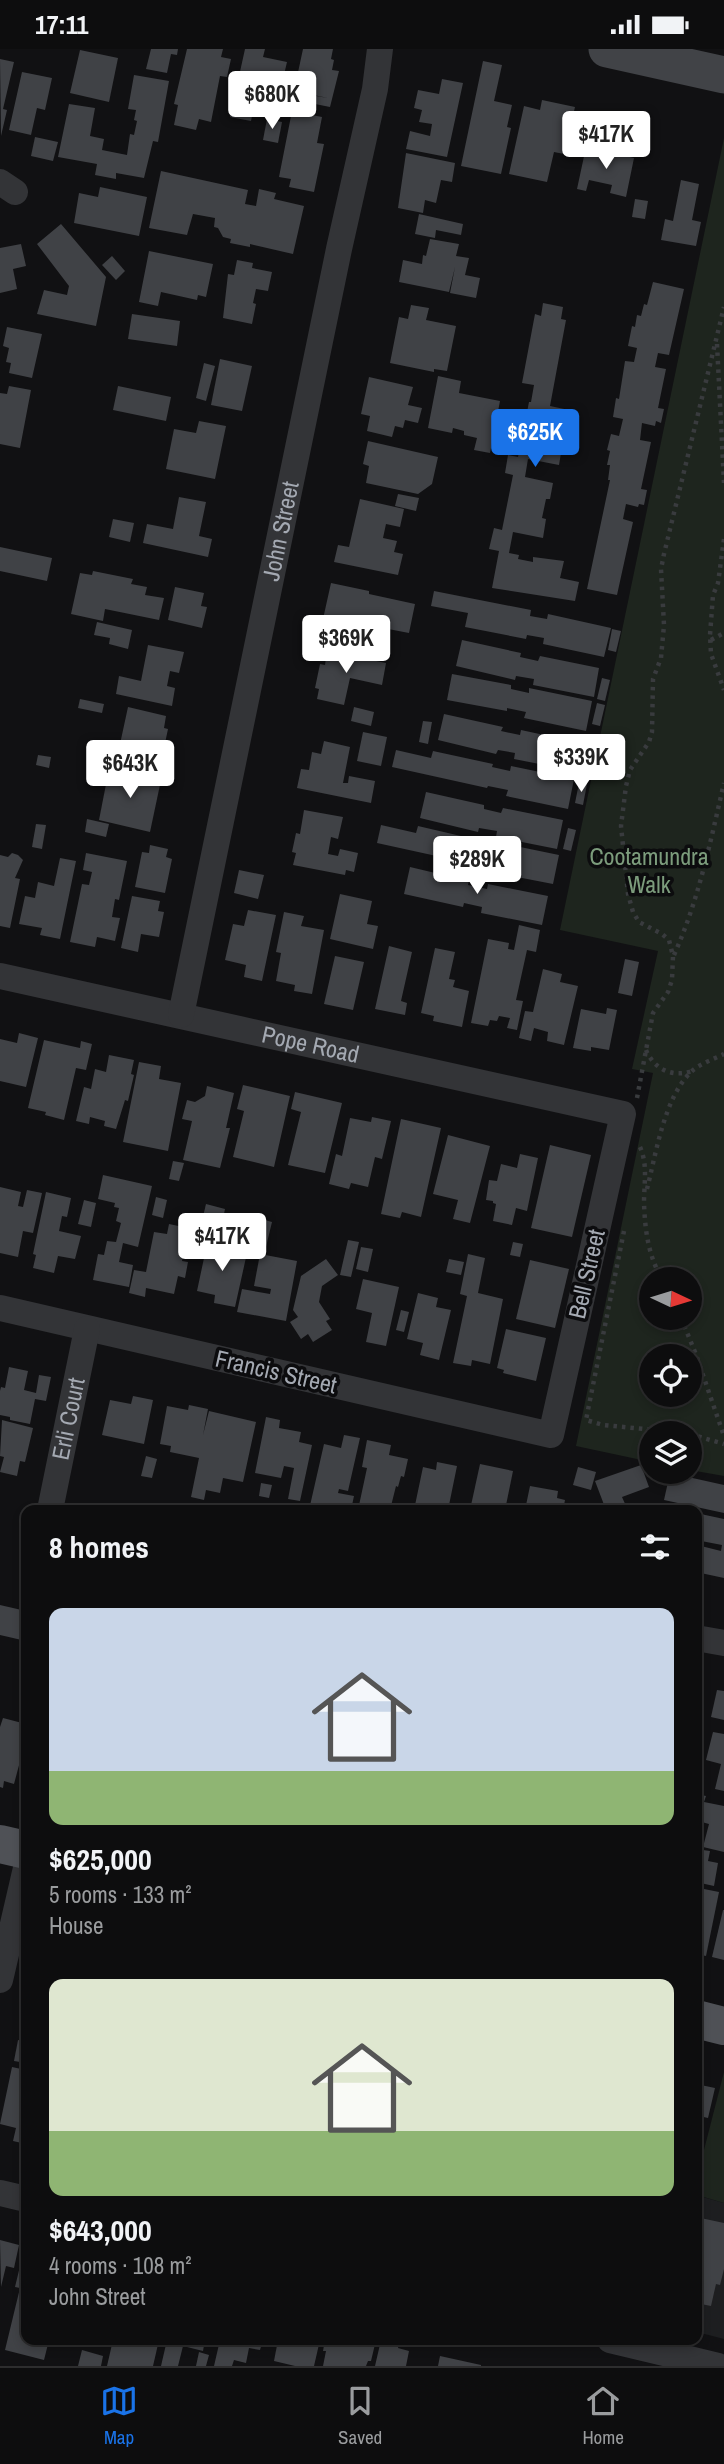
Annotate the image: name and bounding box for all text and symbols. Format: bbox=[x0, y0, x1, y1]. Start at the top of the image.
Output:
text: 17:11 bbox=[35, 7, 88, 42]
pin: $680K bbox=[223, 71, 321, 131]
text: $680K bbox=[244, 78, 300, 109]
pin: $417K bbox=[557, 111, 655, 171]
text: $417K bbox=[578, 118, 634, 149]
pin: $625K bbox=[486, 409, 584, 469]
text: $625K bbox=[507, 416, 563, 447]
street label: John Street bbox=[254, 478, 306, 584]
pin: $369K bbox=[297, 615, 395, 675]
text: $369K bbox=[318, 622, 374, 653]
pin: $339K bbox=[532, 735, 630, 794]
pin: $643K bbox=[81, 741, 179, 800]
text: $339K bbox=[553, 741, 609, 772]
text: $643K bbox=[102, 747, 158, 778]
pin: $289K bbox=[428, 837, 526, 896]
park label: Cootamundra Walk bbox=[589, 840, 709, 900]
text: $289K bbox=[449, 843, 505, 874]
street label: Pope Road bbox=[259, 1018, 362, 1070]
pin: $417K bbox=[173, 1213, 271, 1273]
text: $417K bbox=[194, 1220, 250, 1251]
street label: Bell Street bbox=[560, 1225, 612, 1322]
north arrow bbox=[639, 1267, 702, 1330]
map controls bbox=[639, 1267, 702, 1484]
street label: Francis Street bbox=[212, 1342, 341, 1401]
button: locate bbox=[639, 1344, 702, 1407]
street label: Erli Court bbox=[44, 1374, 92, 1463]
button: layers bbox=[639, 1421, 702, 1484]
text: 8 homes bbox=[49, 1527, 149, 1567]
icon: filters bbox=[636, 1528, 674, 1566]
icon: home bbox=[299, 1654, 425, 1780]
text: $625,000 bbox=[49, 1839, 152, 1879]
text: 5 rooms · 133 m² bbox=[49, 1879, 192, 1910]
text: House bbox=[49, 1910, 104, 1941]
icon: home bbox=[299, 2025, 425, 2151]
text: $643,000 bbox=[49, 2210, 152, 2250]
text: 4 rooms · 108 m² bbox=[49, 2250, 192, 2281]
text: John Street bbox=[49, 2281, 145, 2312]
tab: Map bbox=[100, 2382, 138, 2450]
tab: Saved bbox=[338, 2382, 382, 2450]
tab: Home bbox=[582, 2382, 624, 2450]

